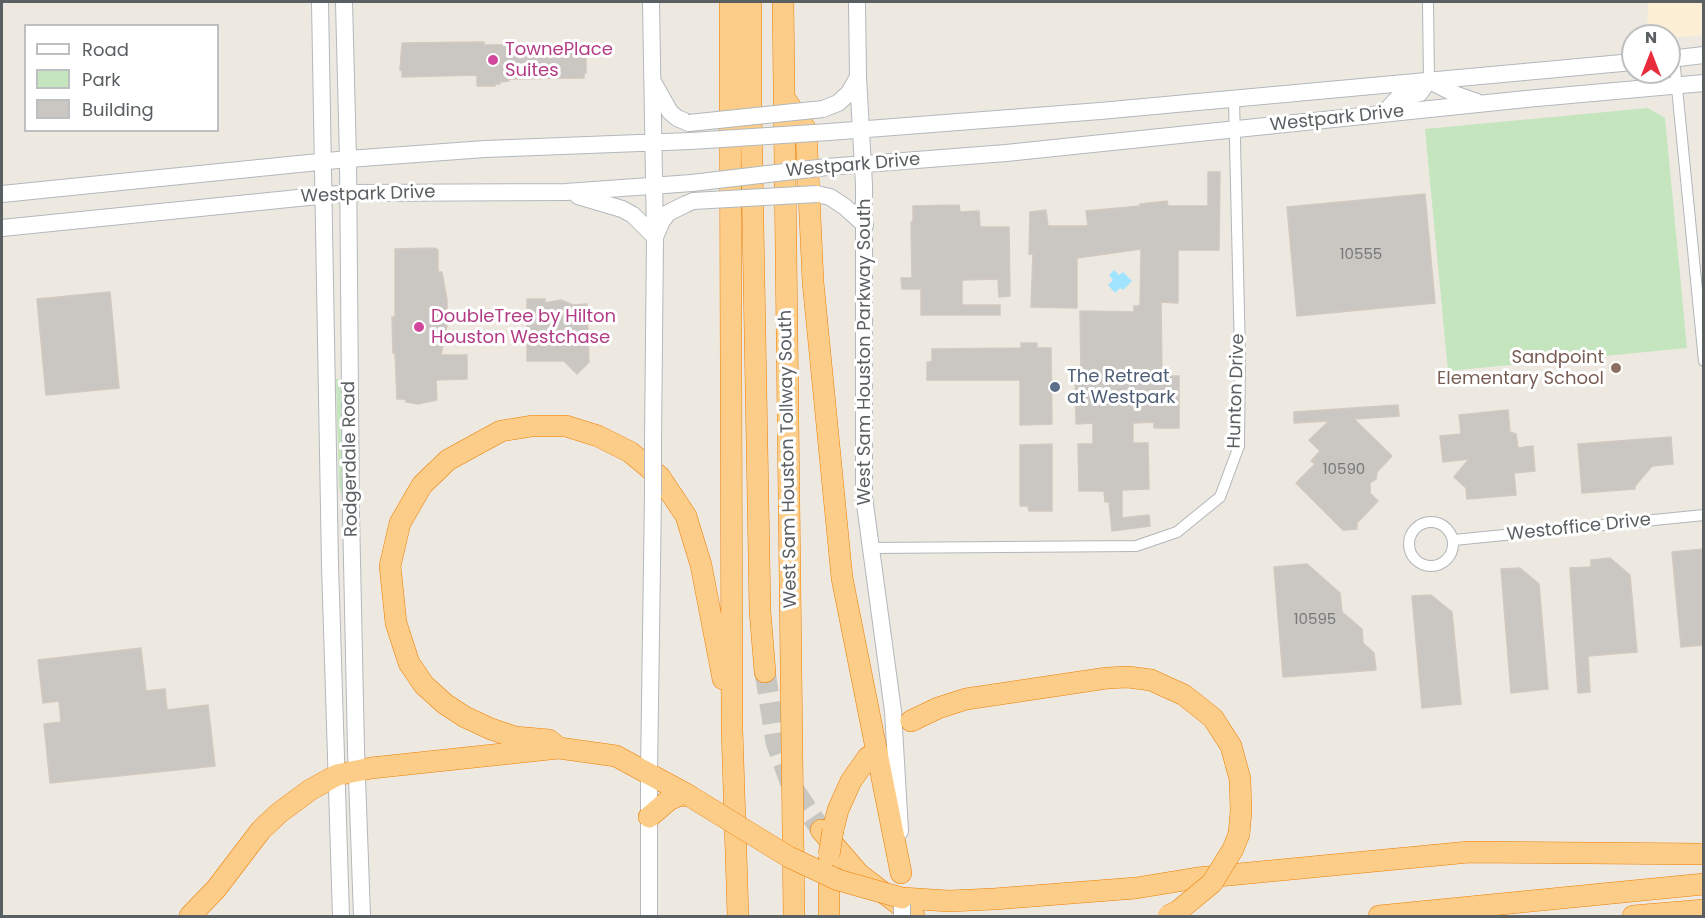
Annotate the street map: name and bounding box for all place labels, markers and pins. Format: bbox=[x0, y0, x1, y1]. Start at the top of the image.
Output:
place label: TownePlace Suites bbox=[505, 39, 613, 82]
marker: TownePlace Suites bbox=[486, 53, 500, 67]
place label: DoubleTree by Hilton Houston Westchase bbox=[431, 306, 616, 348]
marker: DoubleTree by Hilton Houston Westchase bbox=[412, 320, 426, 334]
place label: Sandpoint Elementary School bbox=[1437, 347, 1604, 389]
marker: Sandpoint Elementary School bbox=[1609, 361, 1623, 375]
place label: The Retreat at Westpark bbox=[1067, 366, 1176, 409]
marker: The Retreat at Westpark bbox=[1048, 380, 1062, 394]

